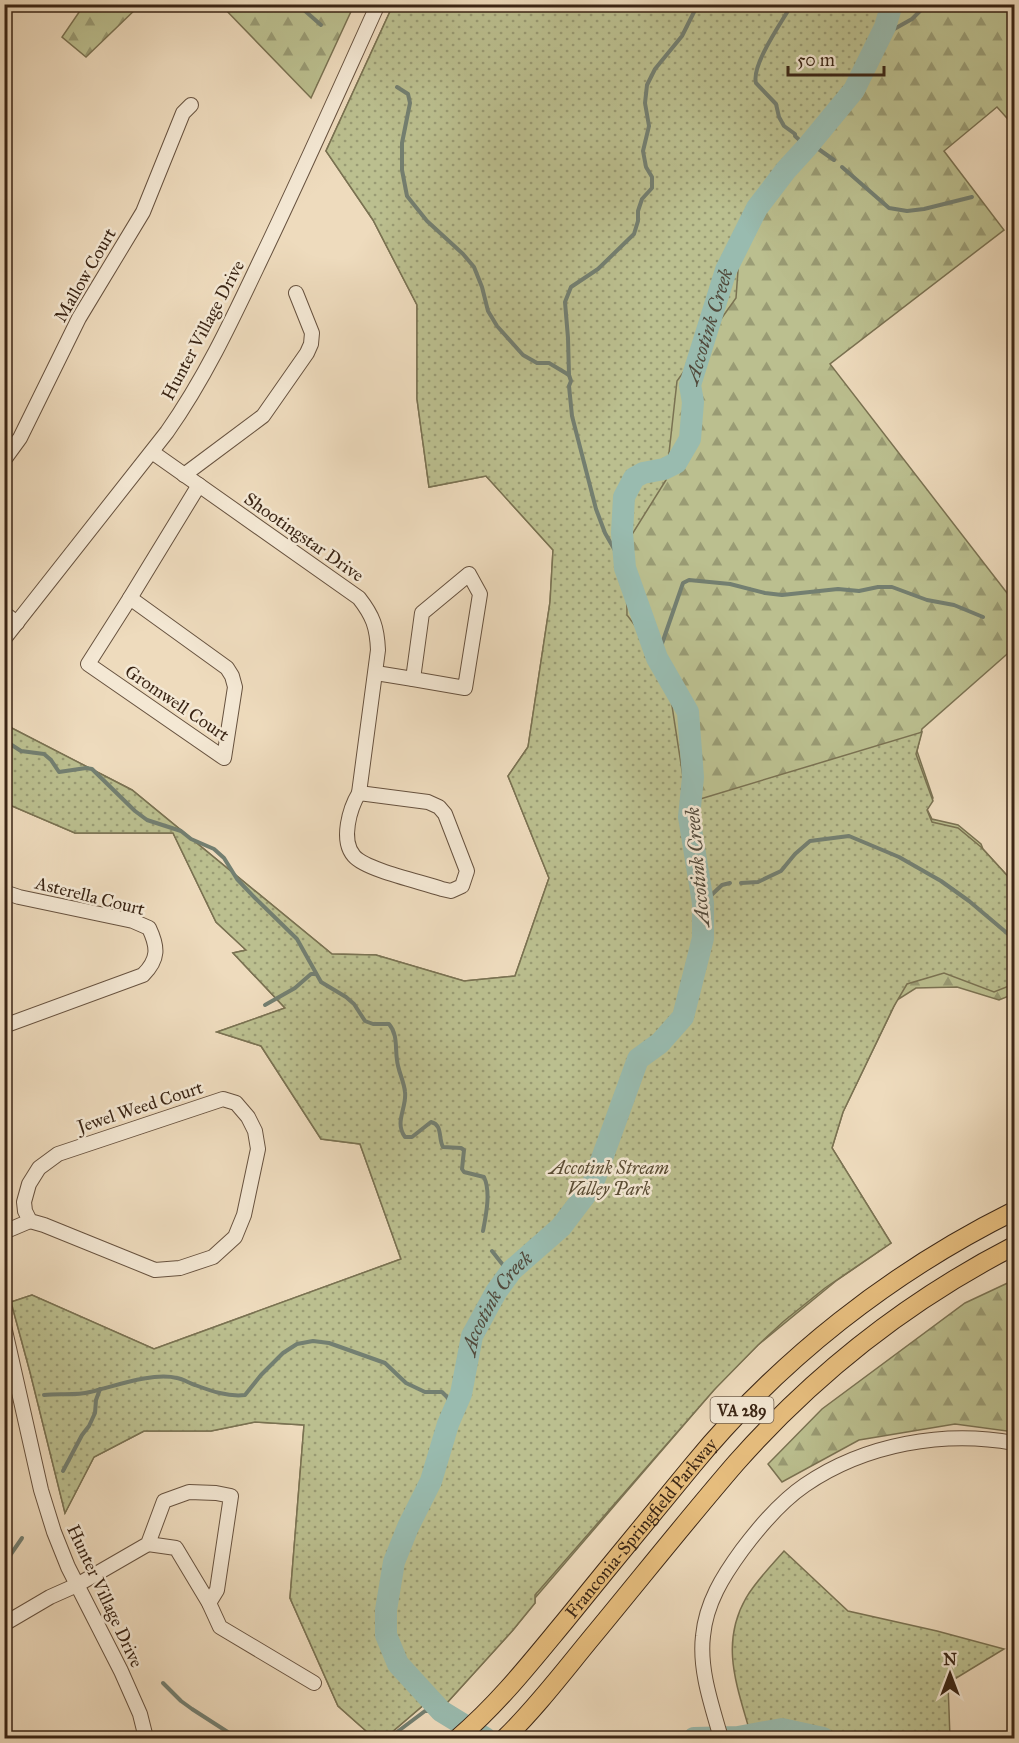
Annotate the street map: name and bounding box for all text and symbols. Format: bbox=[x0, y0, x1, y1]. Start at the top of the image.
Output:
scale bar bbox=[788, 39, 884, 77]
text: 50 m bbox=[797, 49, 835, 71]
street label: Mallow Court bbox=[49, 224, 121, 326]
street label: Hunter Village Drive bbox=[157, 256, 250, 404]
water label: Accotink Creek bbox=[678, 265, 738, 389]
street label: Shootingstar Drive bbox=[239, 488, 368, 587]
street label: Gromwell Court bbox=[121, 660, 234, 746]
water label: Accotink Creek bbox=[680, 806, 714, 930]
street label: Asterella Court bbox=[32, 872, 148, 920]
street label: Jewel Weed Court bbox=[73, 1076, 206, 1139]
park label: Accotink Stream Valley Park bbox=[547, 1157, 669, 1200]
water label: Accotink Creek bbox=[456, 1246, 537, 1360]
road number: VA 289 bbox=[710, 1397, 774, 1423]
street label: Franconia-Springfield Parkway bbox=[561, 1433, 722, 1623]
street label: Hunter Village Drive bbox=[61, 1521, 148, 1671]
north arrow bbox=[920, 1644, 980, 1704]
text: N bbox=[943, 1650, 957, 1669]

